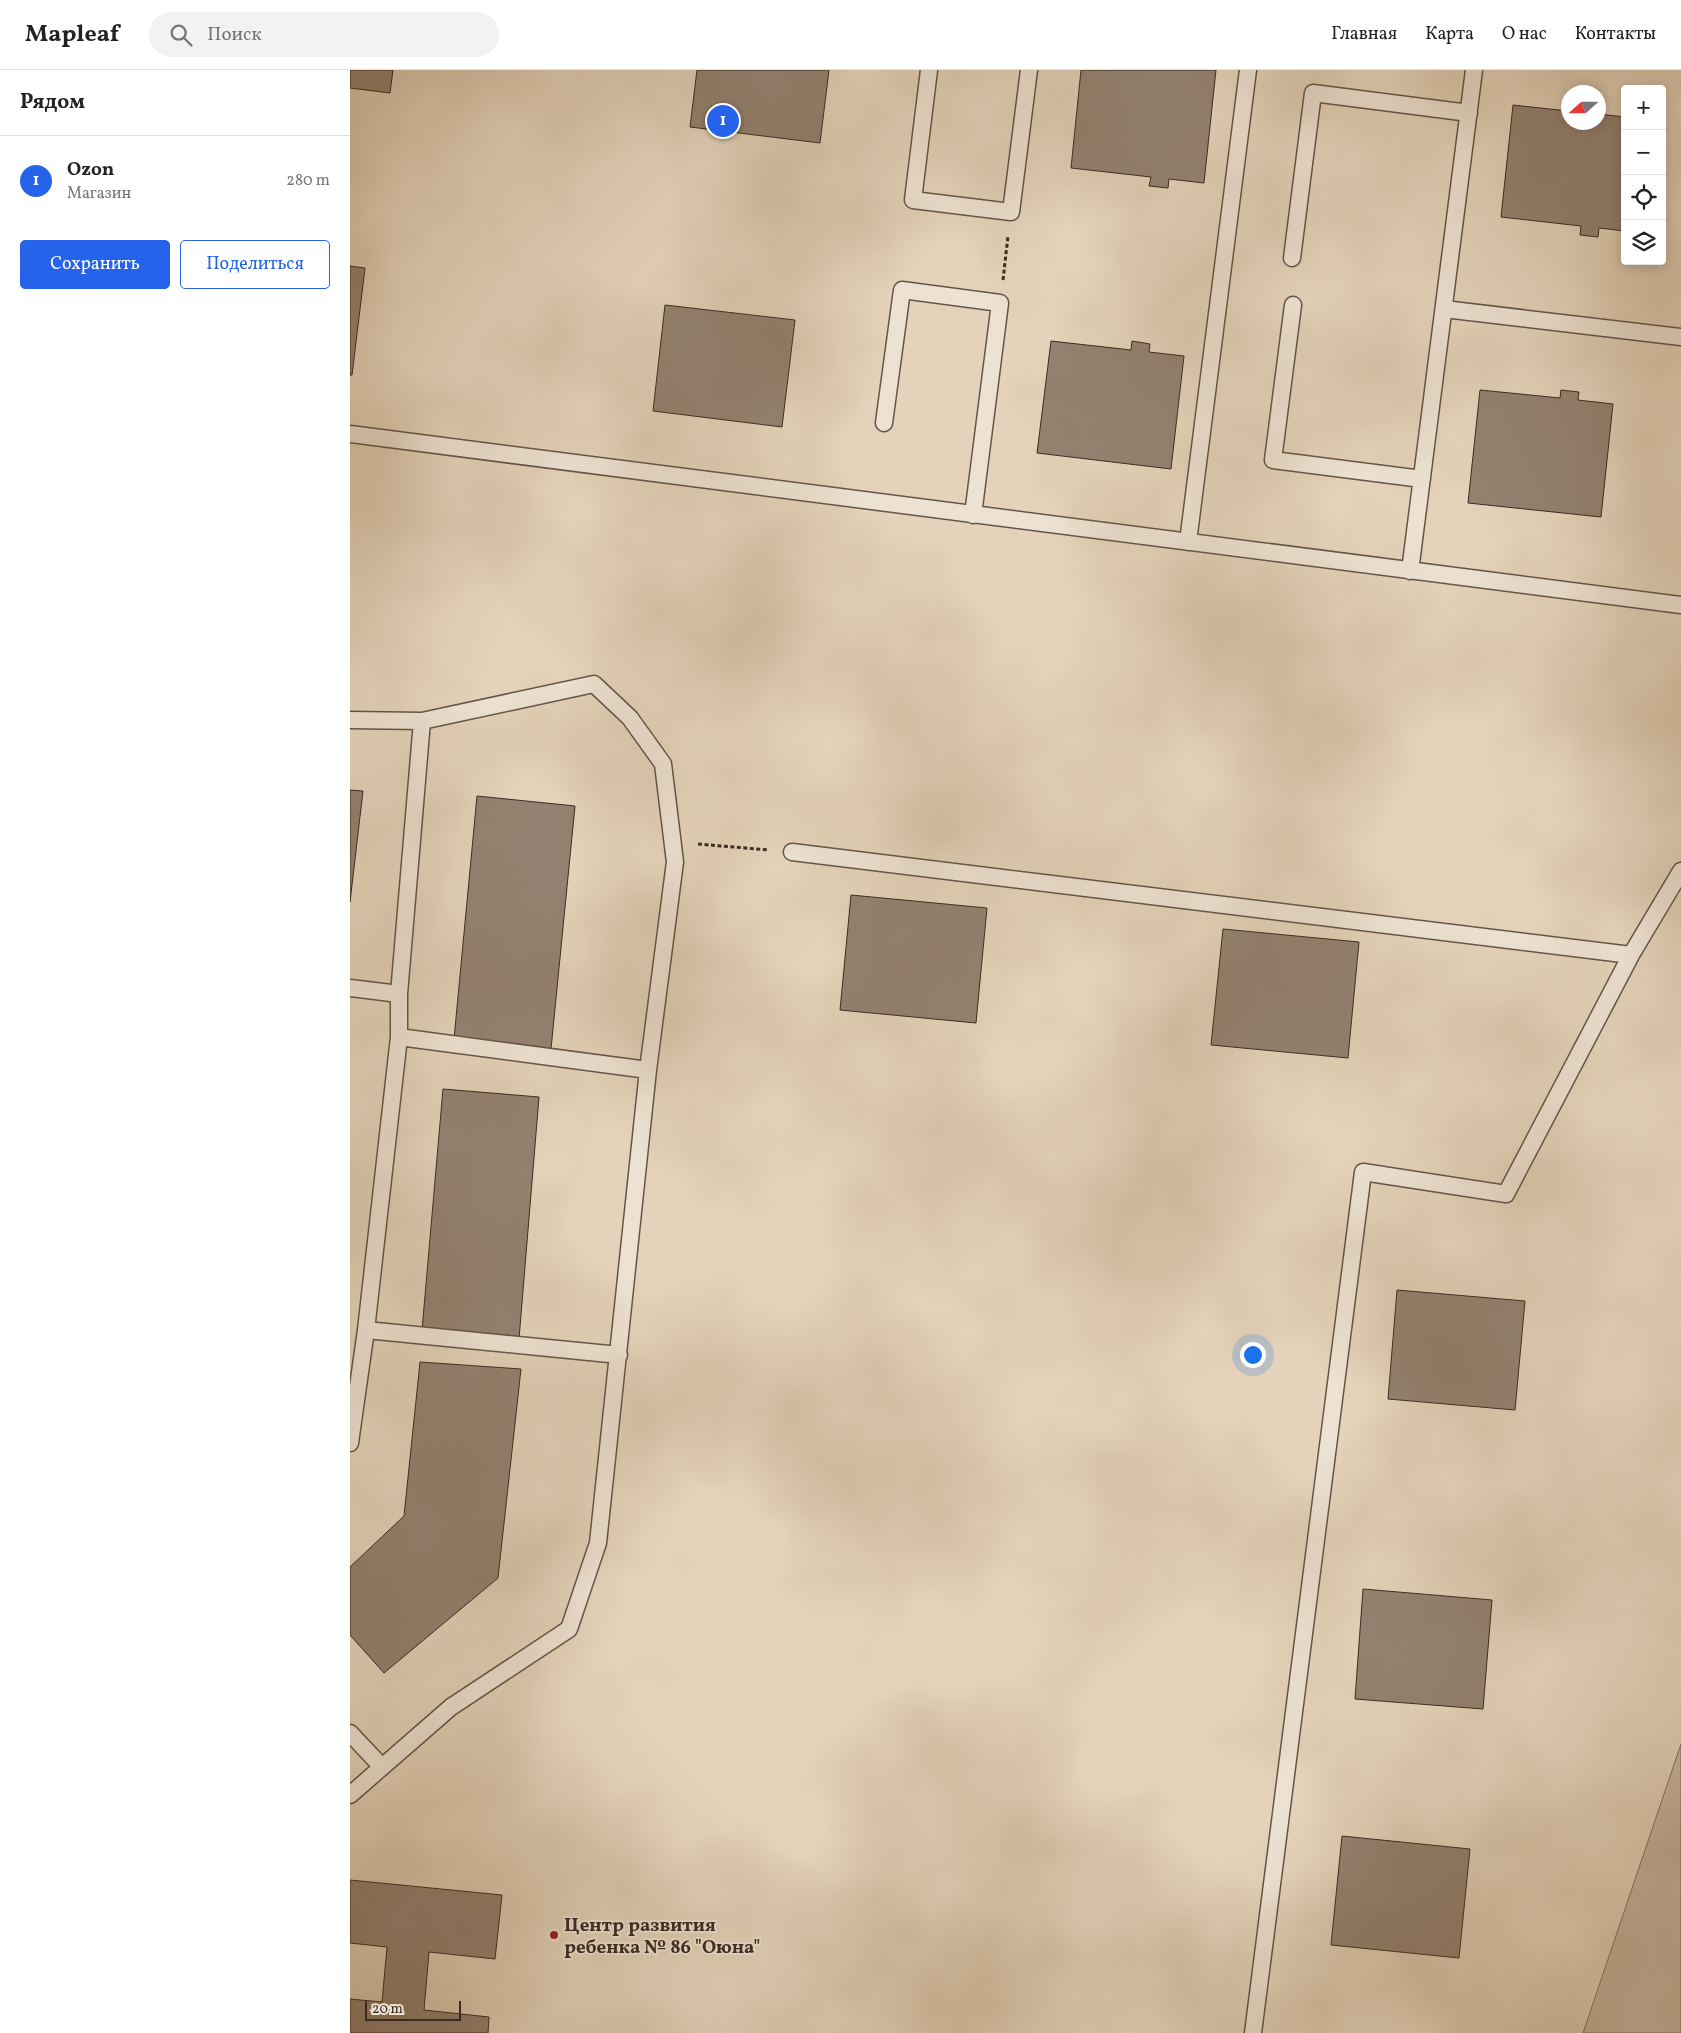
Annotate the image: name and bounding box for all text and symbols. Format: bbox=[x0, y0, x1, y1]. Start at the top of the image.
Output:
search box bbox=[149, 12, 499, 57]
text: Mapleaf bbox=[25, 18, 119, 52]
icon: search bbox=[167, 21, 195, 49]
text: Поиск bbox=[207, 22, 262, 48]
text: Главная bbox=[1331, 22, 1397, 47]
text: Карта bbox=[1425, 22, 1474, 47]
text: О нас bbox=[1502, 22, 1547, 47]
text: Контакты bbox=[1575, 22, 1656, 47]
north arrow bbox=[1561, 85, 1606, 130]
map controls bbox=[1621, 85, 1666, 265]
button: + bbox=[1621, 85, 1666, 130]
text: Рядом bbox=[20, 88, 85, 117]
pin: 1 bbox=[707, 102, 739, 140]
button: − bbox=[1621, 130, 1666, 175]
text: Ozon bbox=[67, 157, 114, 183]
text: 1 bbox=[33, 170, 39, 192]
text: 280 m bbox=[286, 170, 330, 192]
button: locate bbox=[1621, 175, 1666, 220]
text: Магазин bbox=[67, 183, 131, 205]
button: layers bbox=[1621, 220, 1666, 265]
button: Сохранить bbox=[20, 240, 170, 289]
button: Поделиться bbox=[180, 240, 330, 289]
your location bbox=[1240, 1342, 1266, 1368]
place label: Центр развития ребенка № 86 "Оюна" bbox=[564, 1913, 760, 1961]
marker: Центр развития ребенка № 86 "Оюна" bbox=[548, 1929, 560, 1941]
scale bar bbox=[365, 1998, 461, 2021]
text: 20 m bbox=[372, 2000, 403, 2019]

